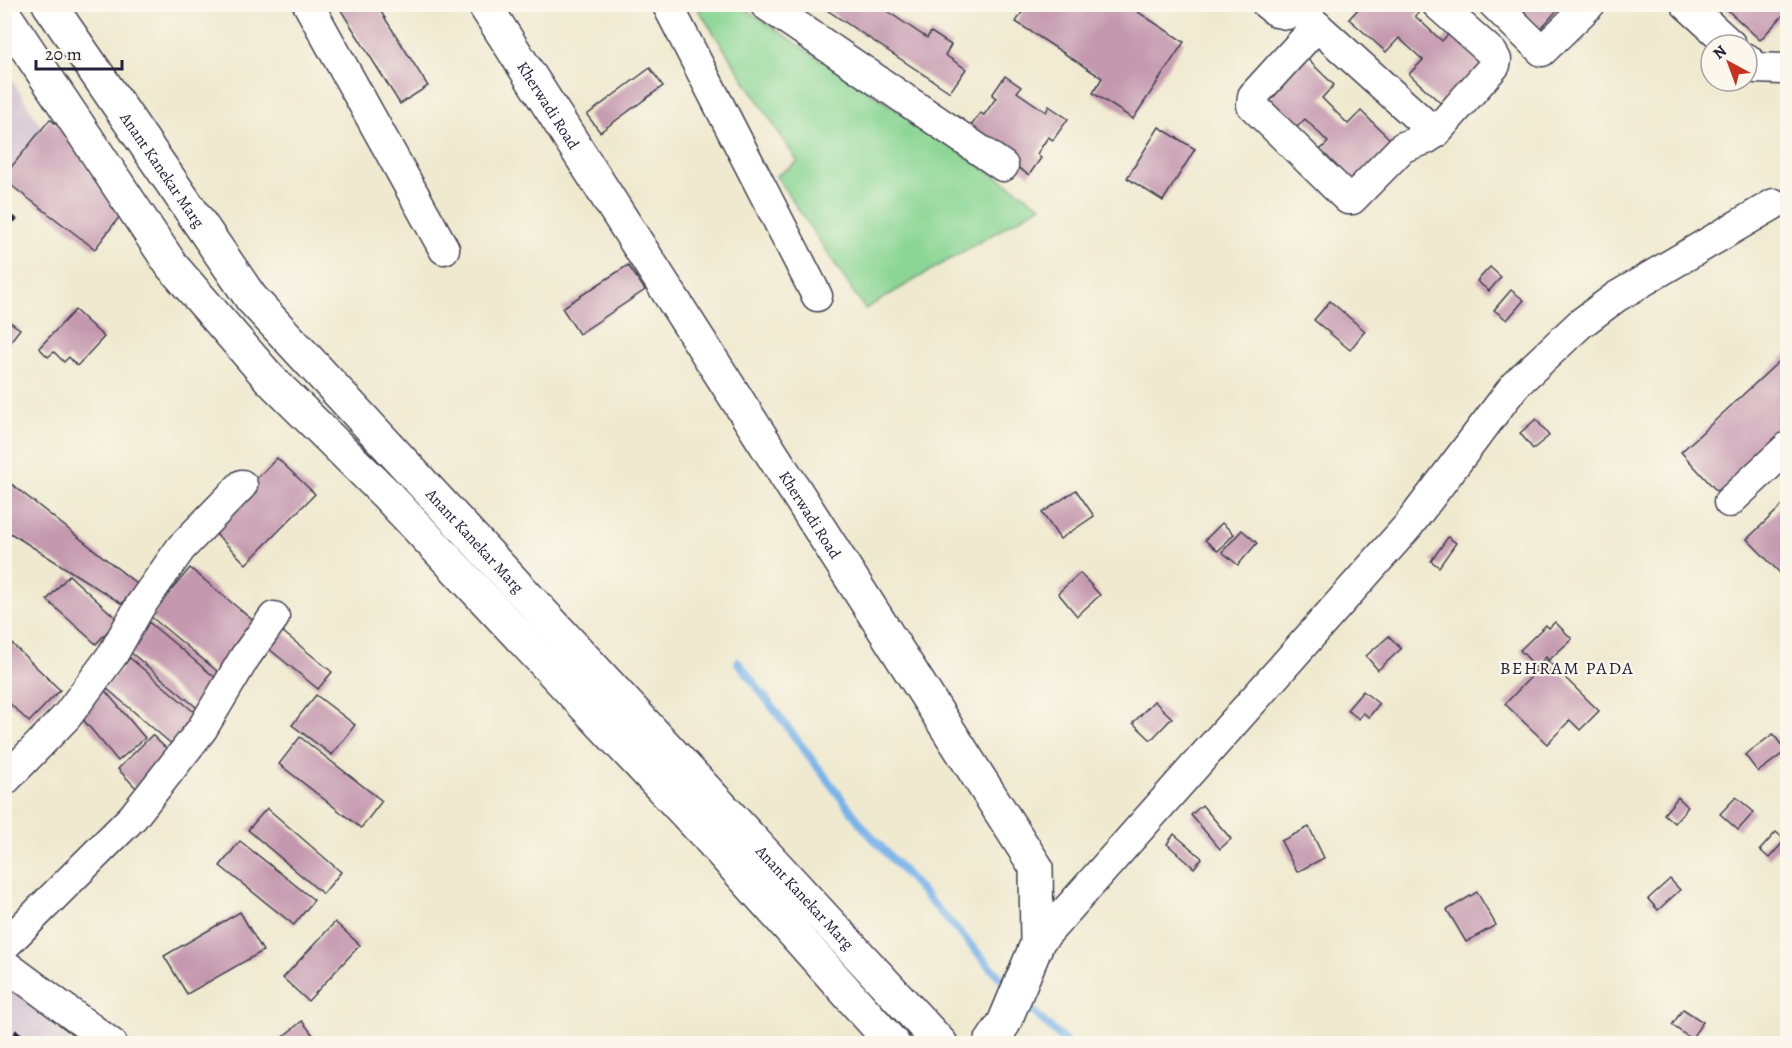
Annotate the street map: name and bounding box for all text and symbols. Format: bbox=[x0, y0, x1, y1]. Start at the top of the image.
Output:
scale bar bbox=[36, 33, 122, 71]
north arrow bbox=[1699, 33, 1759, 93]
text: N bbox=[1708, 40, 1732, 65]
text: 20 m bbox=[45, 42, 82, 66]
street label: Kherwadi Road bbox=[512, 57, 584, 154]
street label: Anant Kanekar Marg bbox=[114, 107, 209, 232]
street label: Kherwadi Road bbox=[773, 467, 846, 564]
street label: Anant Kanekar Marg bbox=[420, 483, 529, 598]
district label: BEHRAM PADA bbox=[1500, 656, 1634, 680]
street label: Anant Kanekar Marg bbox=[750, 840, 859, 955]

